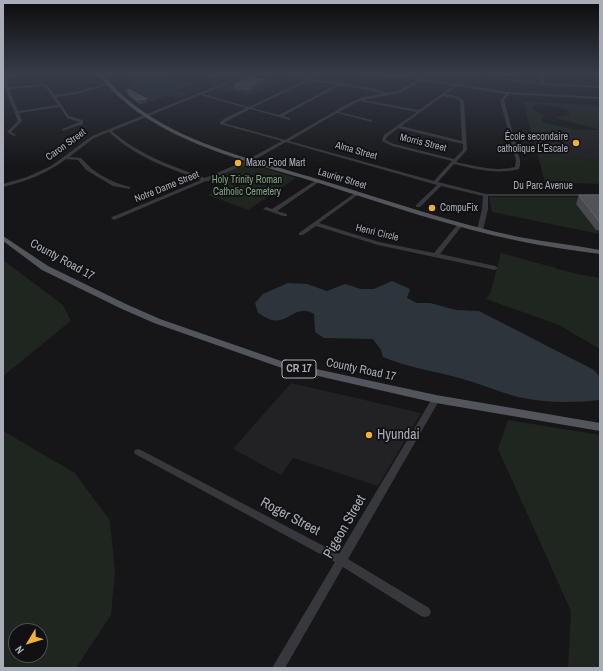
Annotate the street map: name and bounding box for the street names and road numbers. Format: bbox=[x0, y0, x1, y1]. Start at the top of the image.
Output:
street label: Caron Street bbox=[44, 126, 88, 164]
street label: Morris Street bbox=[399, 131, 447, 155]
street label: Alma Street bbox=[334, 139, 378, 163]
street label: Laurier Street bbox=[316, 166, 368, 192]
street label: Notre Dame Street bbox=[133, 169, 201, 205]
street label: Du Parc Avenue bbox=[513, 180, 573, 192]
street label: Henri Circle bbox=[354, 222, 400, 244]
street label: County Road 17 bbox=[27, 236, 97, 284]
street label: County Road 17 bbox=[325, 356, 397, 384]
road number: CR 17 bbox=[282, 360, 316, 378]
street label: Pigeon Street bbox=[320, 492, 370, 562]
street label: Roger Street bbox=[257, 494, 323, 540]

